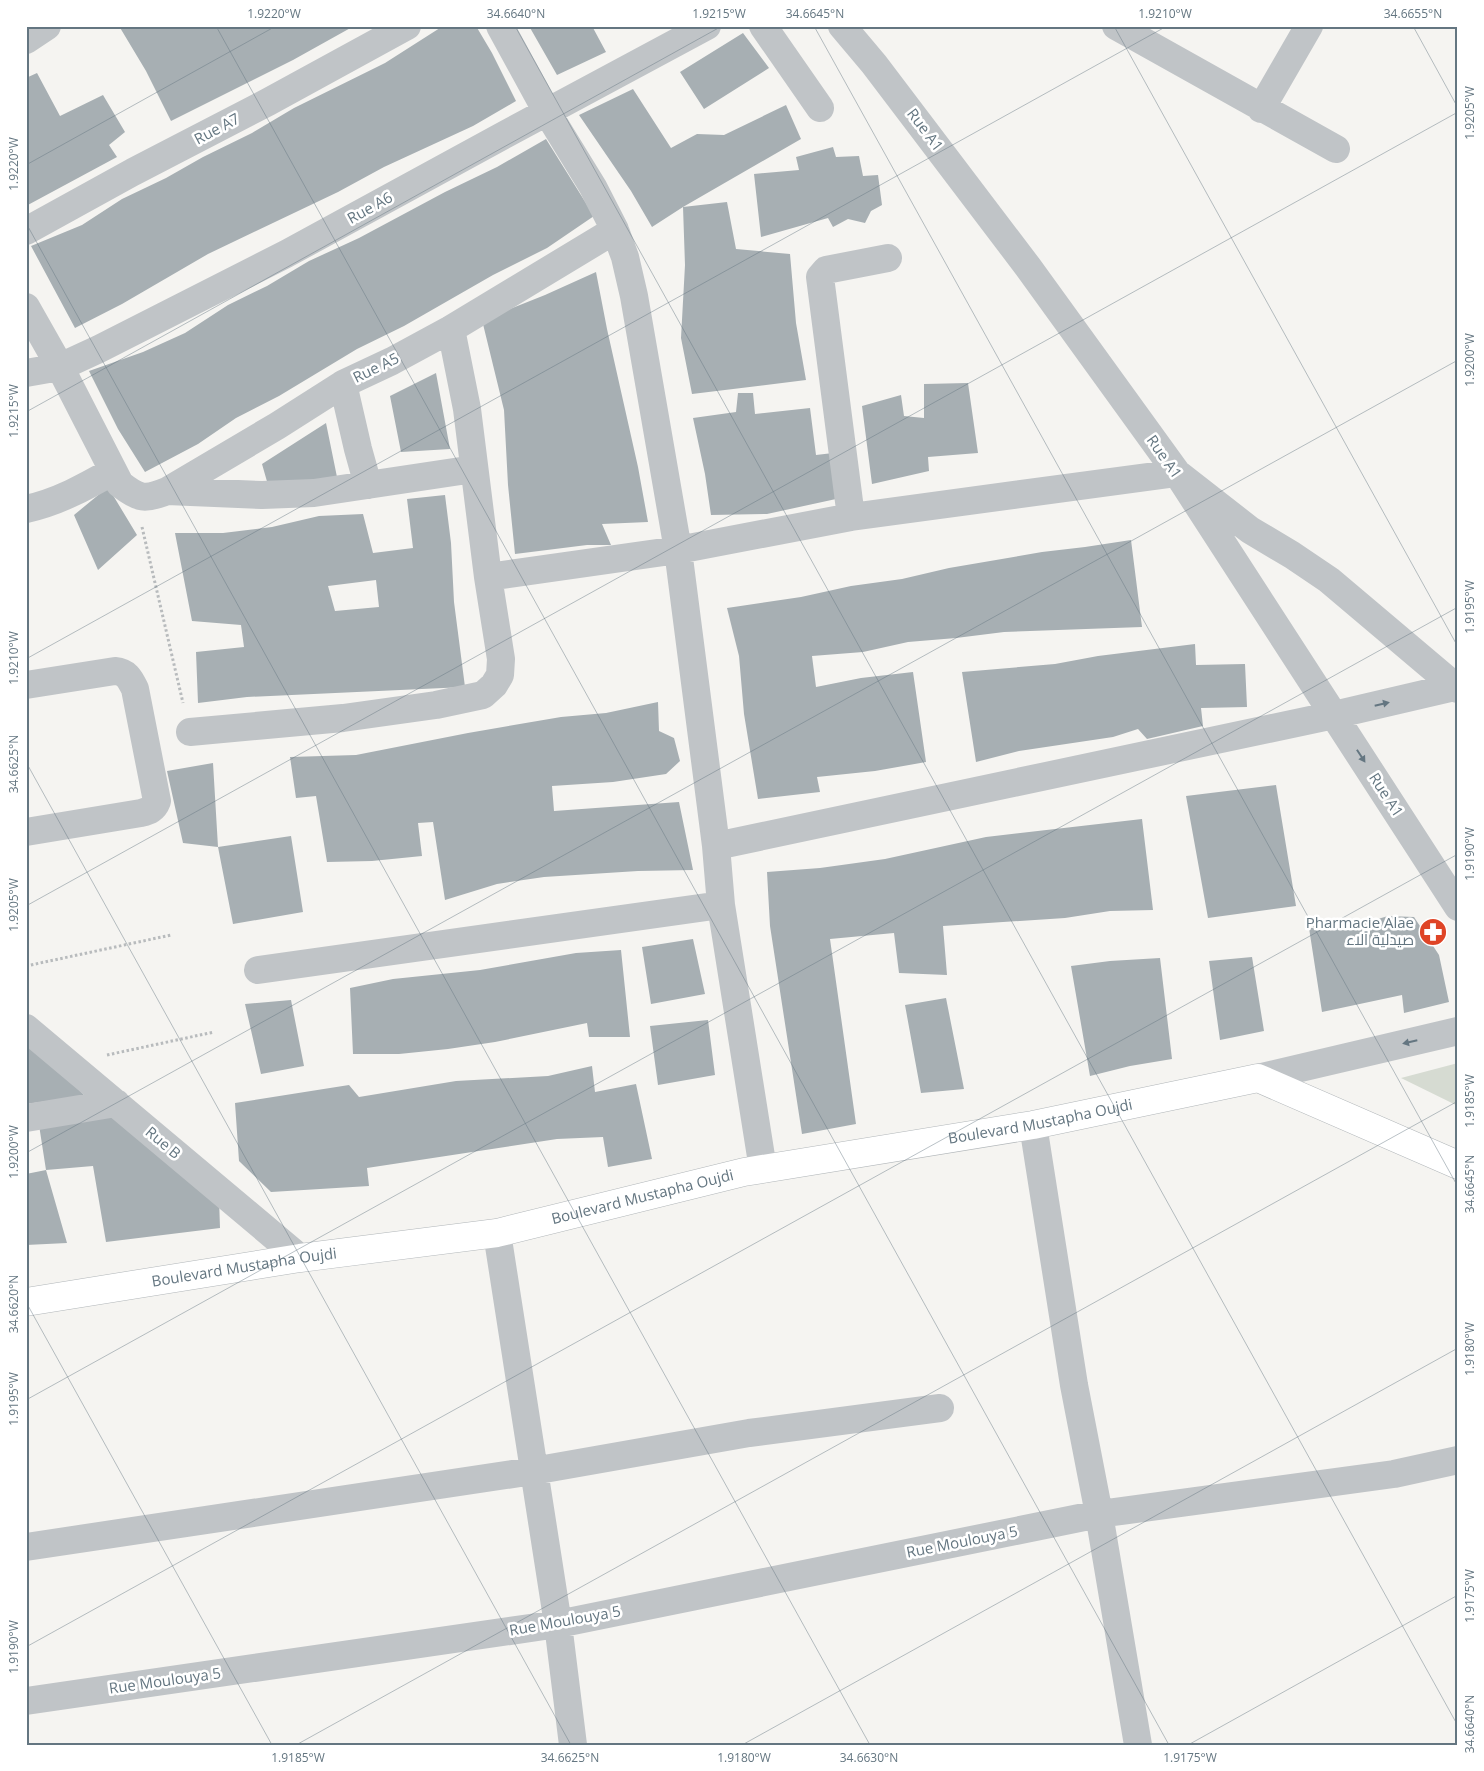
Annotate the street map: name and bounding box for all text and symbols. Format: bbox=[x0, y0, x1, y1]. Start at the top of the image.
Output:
text: 1.9220°W bbox=[247, 5, 301, 22]
text: 34.6640°N bbox=[487, 5, 545, 22]
text: 1.9215°W bbox=[692, 5, 746, 22]
text: 34.6645°N bbox=[786, 5, 844, 22]
text: 1.9210°W bbox=[1138, 5, 1192, 22]
text: 34.6655°N bbox=[1384, 5, 1442, 22]
text: 1.9205°W bbox=[1461, 86, 1478, 140]
street label: Rue A1 bbox=[903, 104, 948, 155]
street label: Rue A7 bbox=[190, 108, 243, 148]
text: 1.9220°W bbox=[5, 137, 22, 191]
street label: Rue A6 bbox=[343, 187, 396, 228]
text: 1.9200°W bbox=[1461, 333, 1478, 387]
street label: Rue A5 bbox=[349, 347, 402, 387]
text: 1.9215°W bbox=[5, 384, 22, 438]
street label: Rue A1 bbox=[1143, 431, 1187, 482]
text: 1.9195°W bbox=[1461, 580, 1478, 634]
text: 1.9210°W bbox=[5, 631, 22, 685]
one-way arrow bbox=[1374, 700, 1389, 708]
text: 34.6625°N bbox=[5, 735, 22, 793]
one-way arrow bbox=[1356, 749, 1365, 762]
street label: Rue A1 bbox=[1365, 769, 1409, 820]
text: 1.9190°W bbox=[1461, 827, 1478, 881]
text: 1.9205°W bbox=[5, 878, 22, 932]
place label: Pharmacie Alae صيدلية اًلاء bbox=[1306, 912, 1414, 949]
pharmacy icon: Pharmacie Alae صيدلية اًلاء bbox=[1418, 917, 1448, 947]
one-way arrow bbox=[1403, 1038, 1418, 1046]
text: 1.9185°W bbox=[1461, 1074, 1478, 1128]
street label: Boulevard Mustapha Oujdi bbox=[946, 1094, 1134, 1148]
street label: Rue B bbox=[142, 1122, 186, 1163]
text: 1.9200°W bbox=[5, 1125, 22, 1179]
text: 34.6645°N bbox=[1461, 1155, 1478, 1213]
street label: Boulevard Mustapha Oujdi bbox=[549, 1164, 736, 1228]
street label: Boulevard Mustapha Oujdi bbox=[150, 1242, 338, 1291]
text: 34.6620°N bbox=[5, 1275, 22, 1333]
text: 1.9180°W bbox=[1461, 1322, 1478, 1376]
text: 1.9195°W bbox=[5, 1372, 22, 1426]
street label: Rue Moulouya 5 bbox=[905, 1520, 1019, 1562]
text: 1.9175°W bbox=[1461, 1569, 1478, 1623]
street label: Rue Moulouya 5 bbox=[508, 1600, 622, 1640]
text: 1.9190°W bbox=[5, 1620, 22, 1674]
street label: Rue Moulouya 5 bbox=[108, 1662, 222, 1698]
text: 34.6640°N bbox=[1461, 1695, 1478, 1753]
text: 1.9185°W bbox=[271, 1749, 325, 1766]
text: 34.6625°N bbox=[541, 1749, 599, 1766]
text: 1.9180°W bbox=[717, 1749, 771, 1766]
text: 34.6630°N bbox=[840, 1749, 898, 1766]
text: 1.9175°W bbox=[1163, 1749, 1217, 1766]

